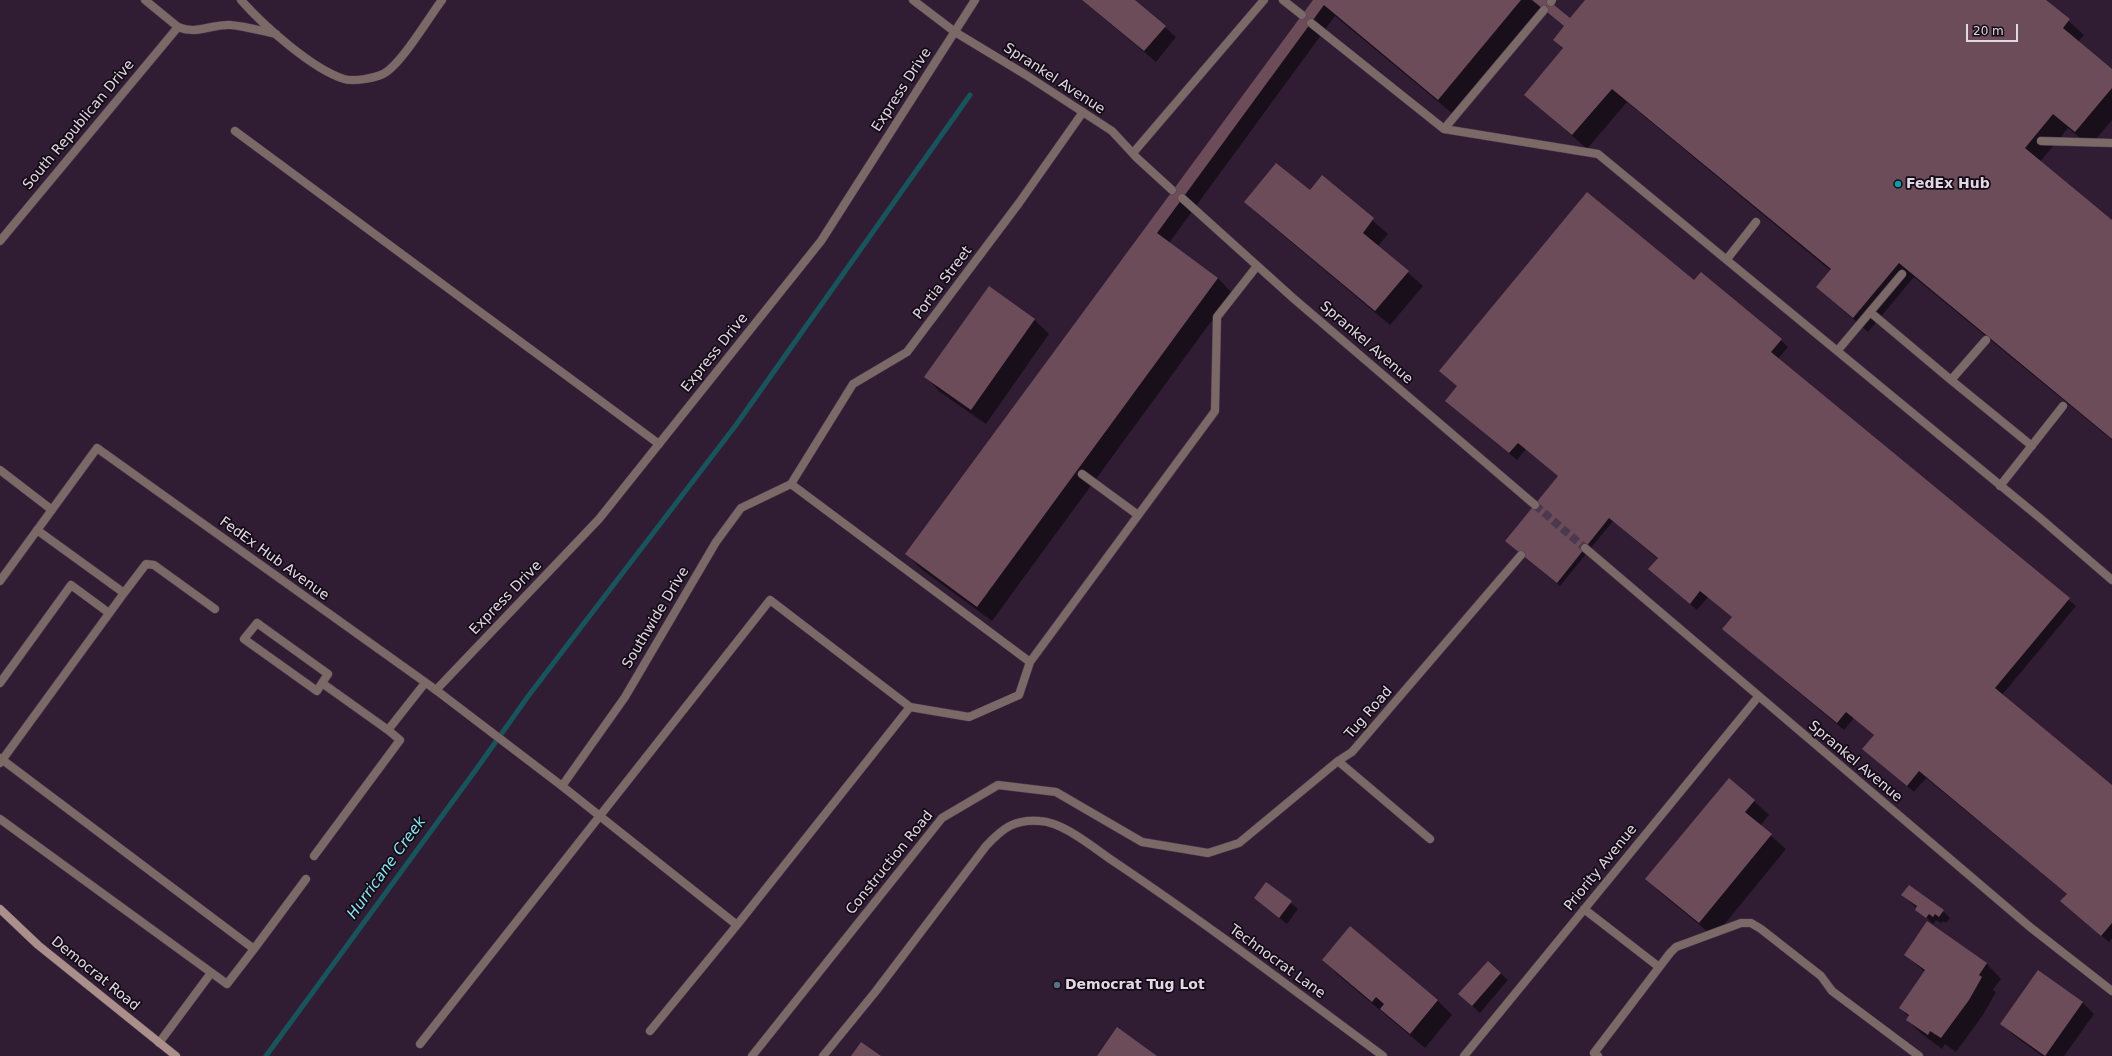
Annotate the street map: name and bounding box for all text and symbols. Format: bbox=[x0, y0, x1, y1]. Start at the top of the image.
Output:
scale bar bbox=[1968, 16, 2020, 42]
text: 20 m bbox=[1973, 24, 2004, 38]
street label: Sprankel Avenue bbox=[1000, 40, 1108, 118]
street label: Express Drive bbox=[869, 45, 935, 135]
street label: South Republican Drive bbox=[20, 57, 138, 193]
place label: FedEx Hub bbox=[1906, 176, 1990, 192]
marker: FedEx Hub bbox=[1893, 179, 1903, 189]
street label: Portia Street bbox=[910, 243, 976, 323]
street label: Sprankel Avenue bbox=[1316, 298, 1416, 388]
street label: Express Drive bbox=[678, 310, 752, 396]
street label: FedEx Hub Avenue bbox=[216, 514, 332, 604]
street label: Express Drive bbox=[466, 557, 546, 639]
street label: Southwide Drive bbox=[619, 564, 693, 672]
street label: Tug Road bbox=[1342, 683, 1396, 743]
street label: Sprankel Avenue bbox=[1805, 718, 1905, 806]
street label: Construction Road bbox=[843, 808, 937, 918]
water label: Hurricane Creek bbox=[344, 813, 430, 923]
street label: Priority Avenue bbox=[1561, 821, 1641, 915]
street label: Technocrat Lane bbox=[1226, 922, 1328, 1002]
street label: Democrat Road bbox=[47, 933, 143, 1015]
place label: Democrat Tug Lot bbox=[1065, 977, 1205, 993]
marker: Democrat Tug Lot bbox=[1052, 980, 1062, 990]

